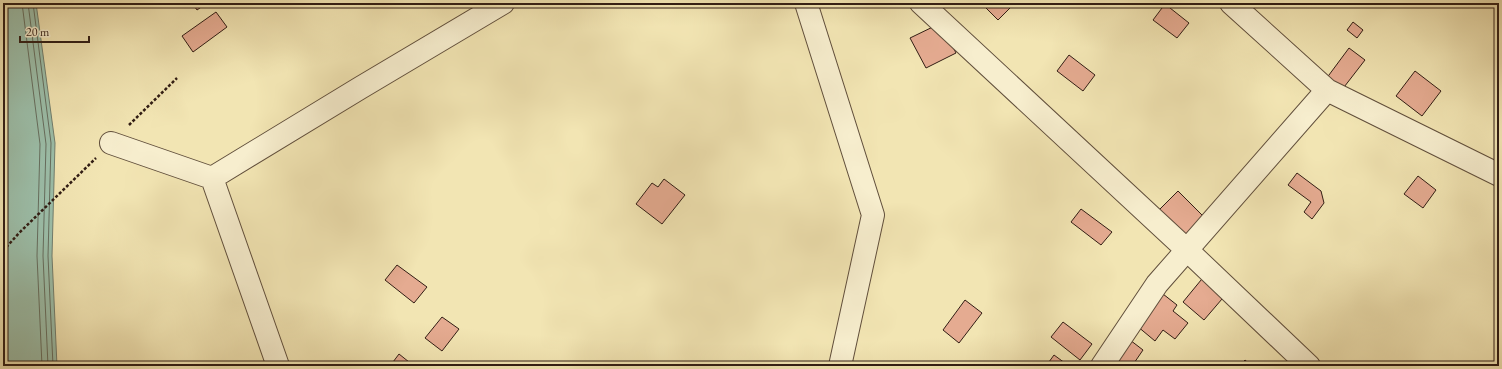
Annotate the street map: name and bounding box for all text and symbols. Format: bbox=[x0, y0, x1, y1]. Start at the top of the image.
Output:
scale bar bbox=[20, 18, 89, 44]
text: 20 m bbox=[26, 24, 50, 40]

